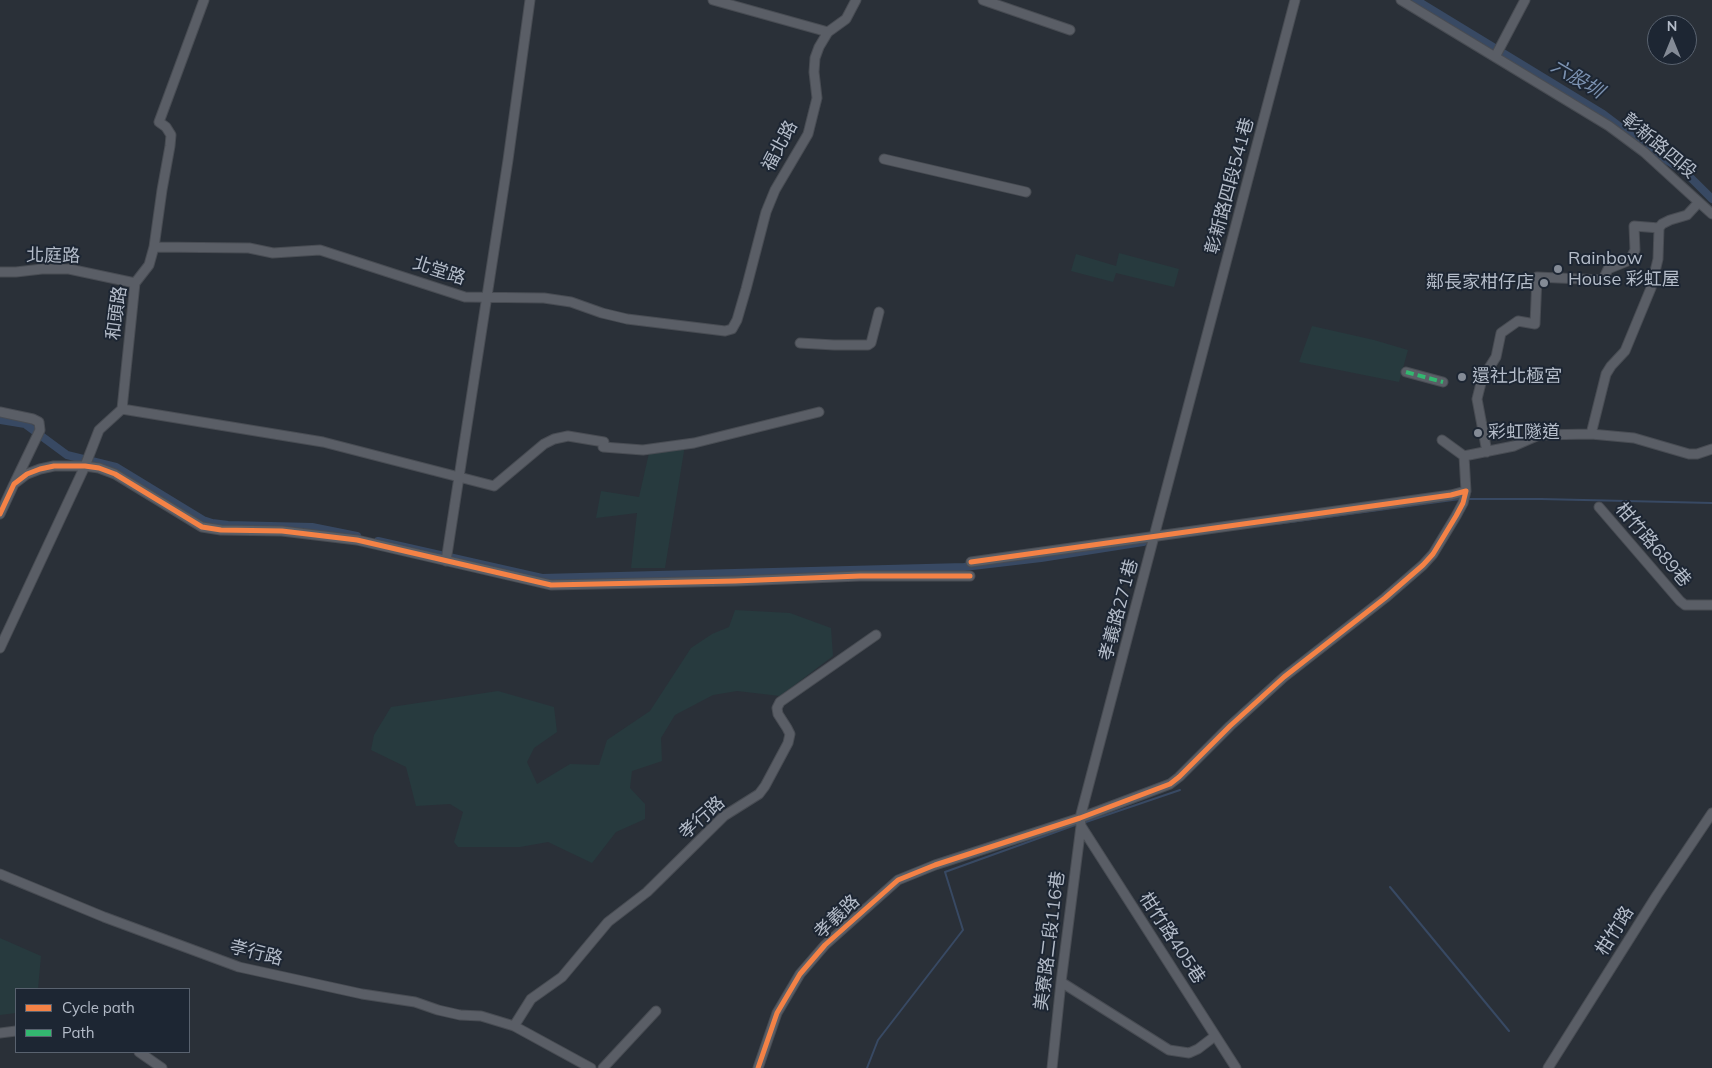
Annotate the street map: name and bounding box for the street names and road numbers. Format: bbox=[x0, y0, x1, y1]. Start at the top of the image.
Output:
street label: 彰新路四段 bbox=[1618, 109, 1700, 183]
street label: 彰新路四段541巷 bbox=[1201, 115, 1259, 257]
street label: 福北路 bbox=[758, 117, 802, 175]
street label: 北庭路 bbox=[26, 245, 80, 267]
street label: 北堂路 bbox=[410, 252, 468, 290]
street label: 和頭路 bbox=[103, 285, 131, 341]
street label: 柑竹路689巷 bbox=[1611, 499, 1695, 591]
street label: 孝義路271巷 bbox=[1095, 557, 1143, 663]
street label: 孝行路 bbox=[675, 792, 729, 844]
street label: 美寮路二段116巷 bbox=[1031, 870, 1069, 1012]
street label: 柑竹路405巷 bbox=[1135, 888, 1209, 988]
street label: 孝義路 bbox=[810, 891, 864, 943]
street label: 柑竹路 bbox=[1592, 902, 1638, 960]
street label: 孝行路 bbox=[227, 936, 285, 970]

